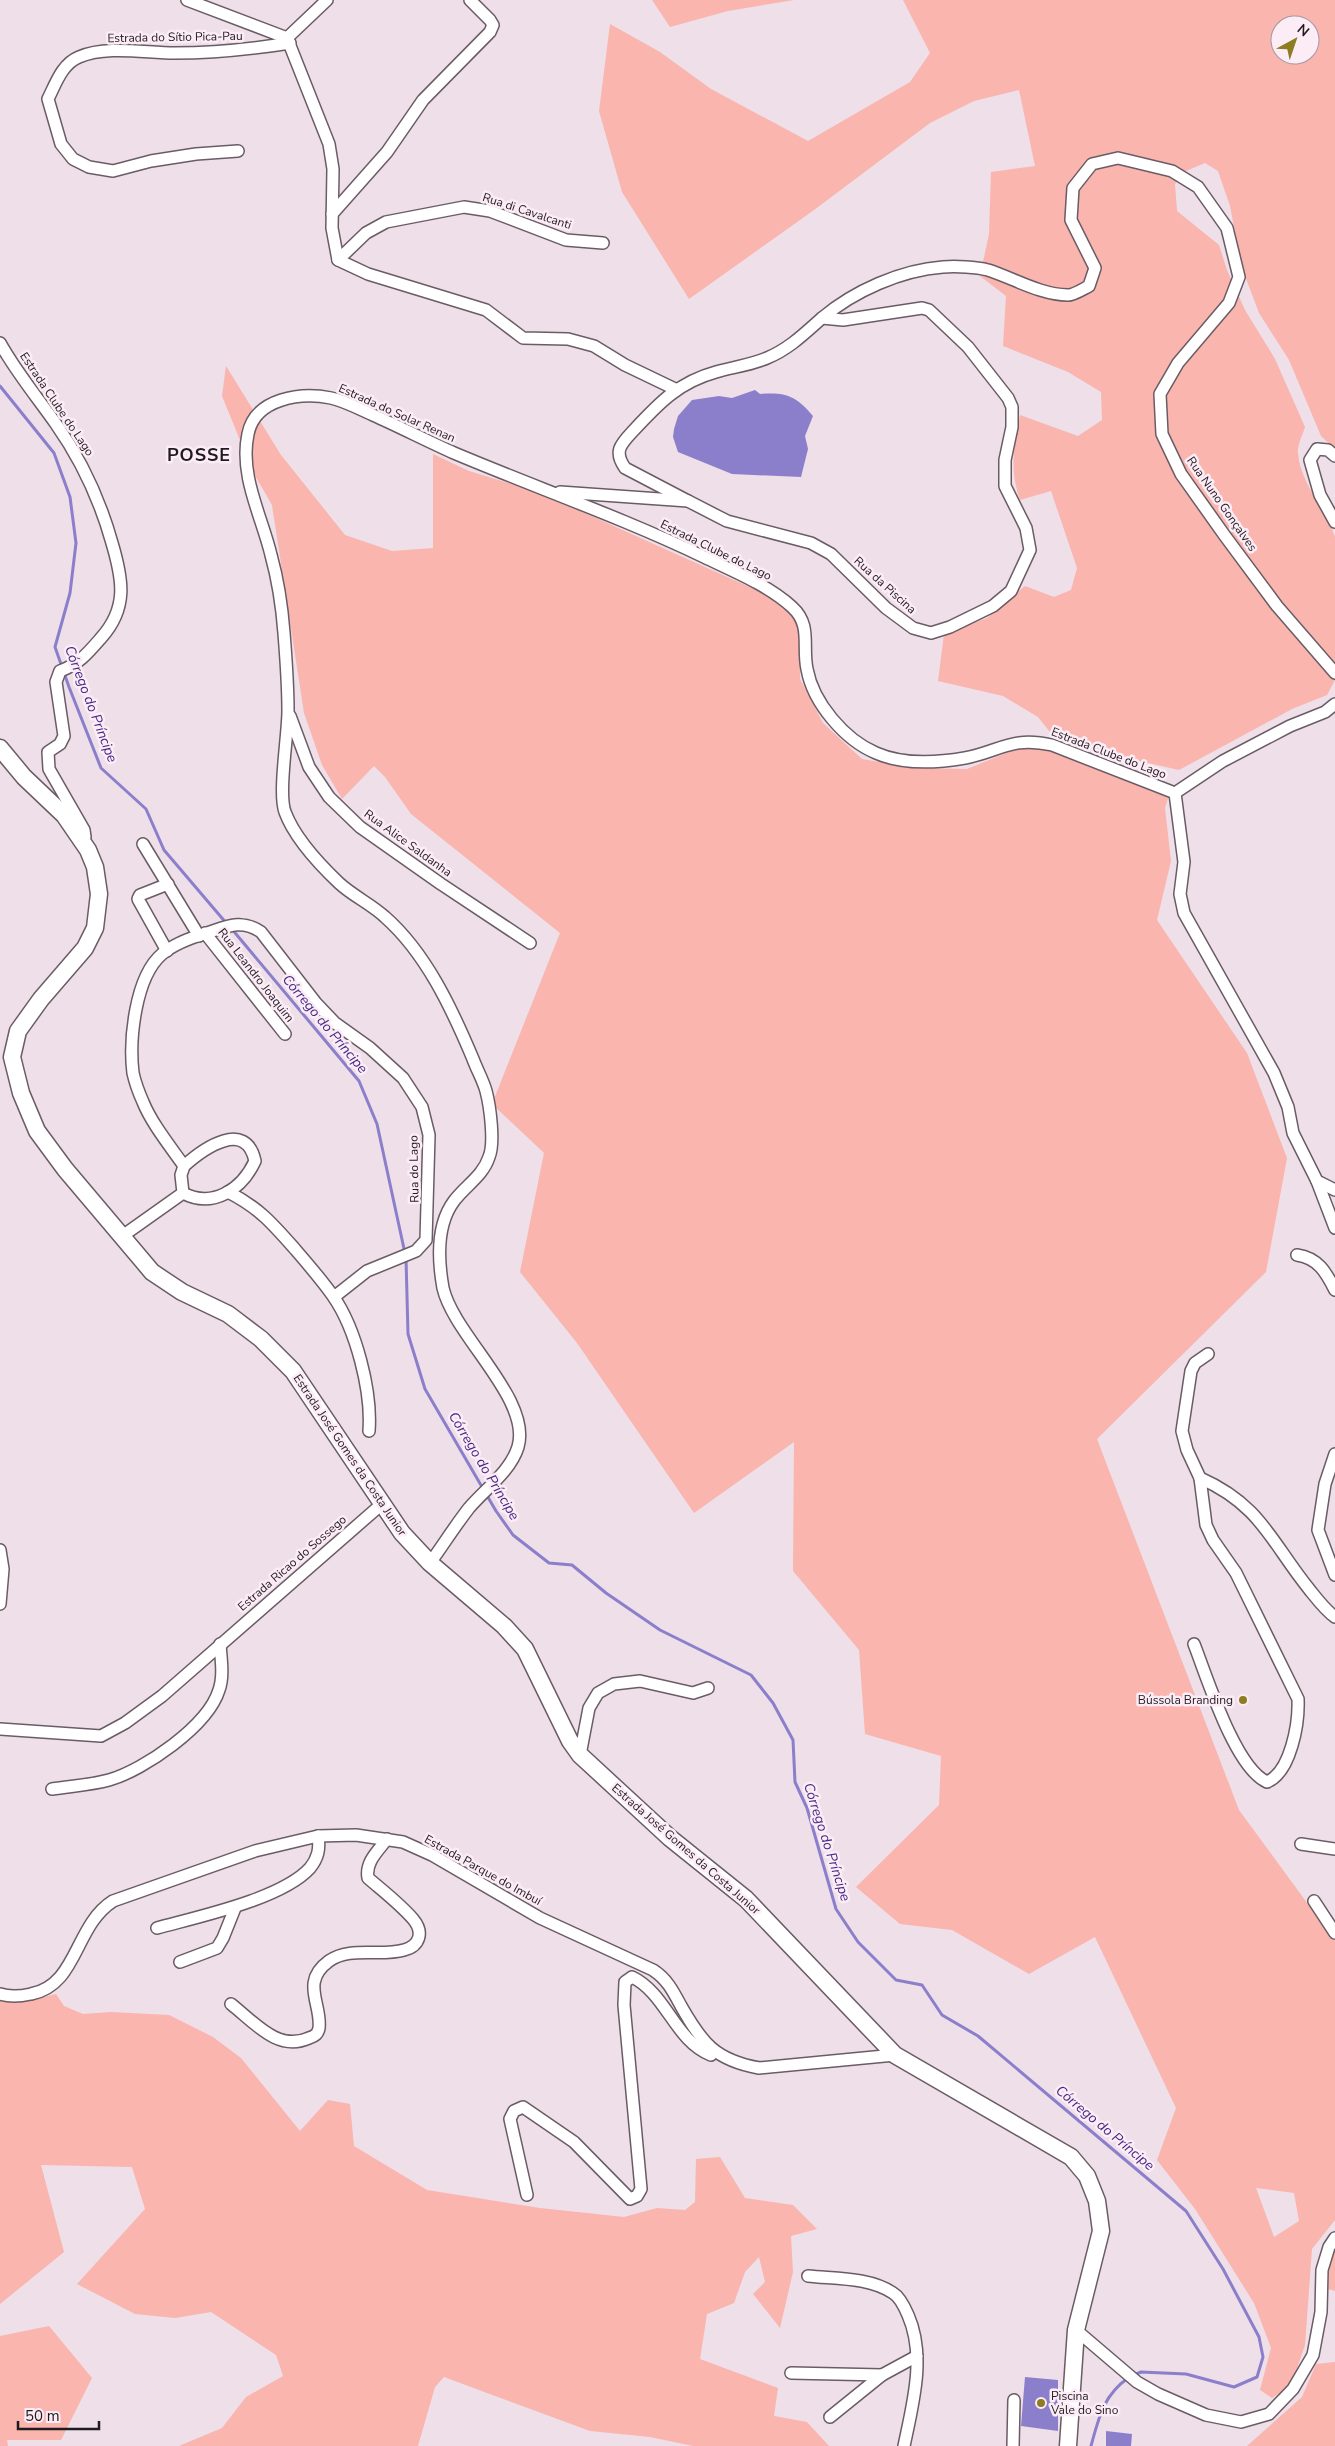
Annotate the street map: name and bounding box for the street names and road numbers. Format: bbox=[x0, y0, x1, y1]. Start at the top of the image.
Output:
street label: Estrada do Sítio Pica-Pau bbox=[107, 28, 243, 46]
street label: Rua di Cavalcanti bbox=[480, 189, 574, 233]
street label: Estrada Clube do Lago bbox=[16, 349, 98, 459]
street label: Estrada do Solar Renan bbox=[336, 380, 458, 446]
street label: Rua Nuno Gonçalves bbox=[1183, 453, 1261, 555]
street label: Estrada Clube do Lago bbox=[658, 516, 775, 584]
street label: Rua da Piscina bbox=[851, 553, 919, 617]
street label: Estrada Clube do Lago bbox=[1049, 724, 1169, 782]
street label: Rua Alice Saldanha bbox=[361, 806, 455, 880]
street label: Rua Leandro Joaquim bbox=[214, 925, 298, 1025]
street label: Rua do Lago bbox=[405, 1135, 423, 1203]
street label: Estrada José Gomes da Costa Junior bbox=[290, 1371, 411, 1540]
street label: Estrada Ricao do Sossego bbox=[234, 1511, 350, 1615]
street label: Estrada José Gomes da Costa Junior bbox=[608, 1780, 764, 1918]
street label: Estrada Parque do Imbuí bbox=[422, 1831, 545, 1909]

